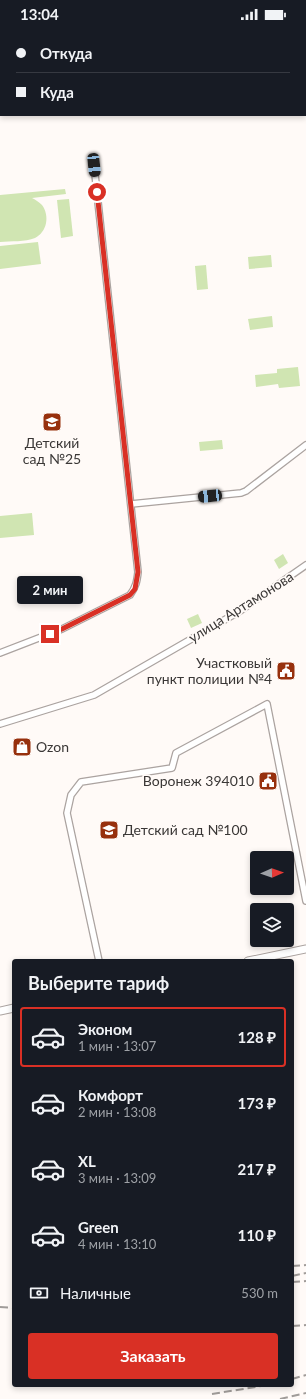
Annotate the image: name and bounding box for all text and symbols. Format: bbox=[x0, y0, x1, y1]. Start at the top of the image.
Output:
text: 13:04 bbox=[20, 5, 59, 23]
text: Откуда bbox=[40, 44, 92, 62]
text: Куда bbox=[40, 83, 74, 101]
car bbox=[87, 152, 101, 178]
route start bbox=[88, 183, 106, 201]
school or university icon: Детский сад №25 bbox=[41, 411, 63, 433]
place label: Детский сад №25 bbox=[23, 434, 81, 467]
car bbox=[197, 489, 223, 503]
street label: улица Артамонова bbox=[185, 567, 296, 646]
callout: 2 мин bbox=[17, 576, 83, 604]
text: 2 мин bbox=[33, 582, 68, 598]
route end bbox=[41, 625, 59, 643]
place label: Участковый пункт полиции №4 bbox=[147, 654, 272, 687]
public building icon: Участковый пункт полиции №4 bbox=[275, 660, 297, 682]
shop icon: Ozon bbox=[11, 736, 33, 758]
place label: Ozon bbox=[36, 738, 69, 755]
public building icon: Воронеж 394010 bbox=[257, 770, 279, 792]
place label: Воронеж 394010 bbox=[143, 772, 254, 789]
school or university icon: Детский сад №100 bbox=[98, 819, 120, 841]
place label: Детский сад №100 bbox=[123, 821, 248, 838]
north arrow bbox=[250, 851, 294, 895]
map controls bbox=[250, 851, 294, 947]
button: layers bbox=[250, 903, 294, 947]
text: Выберите тариф bbox=[28, 972, 169, 994]
icon: car bbox=[30, 1019, 66, 1055]
text: Эконом bbox=[78, 1020, 132, 1038]
text: 128 ₽ bbox=[238, 1028, 276, 1046]
text: 1 мин · 13:07 bbox=[78, 1038, 156, 1054]
icon: car bbox=[30, 1085, 66, 1121]
text: Комфорт bbox=[78, 1086, 143, 1104]
text: 173 ₽ bbox=[238, 1094, 276, 1112]
text: 2 мин · 13:08 bbox=[78, 1104, 156, 1120]
icon: car bbox=[30, 1151, 66, 1187]
text: XL bbox=[78, 1152, 96, 1170]
text: 217 ₽ bbox=[238, 1160, 276, 1178]
text: 3 мин · 13:09 bbox=[78, 1170, 156, 1186]
icon: car bbox=[30, 1217, 66, 1253]
text: Green bbox=[78, 1218, 119, 1236]
text: 110 ₽ bbox=[238, 1226, 276, 1244]
text: 4 мин · 13:10 bbox=[78, 1236, 156, 1252]
icon: cash bbox=[28, 1282, 50, 1304]
text: Наличные bbox=[60, 1284, 131, 1302]
text: 530 m bbox=[241, 1285, 278, 1301]
button: Заказать bbox=[28, 1333, 278, 1379]

